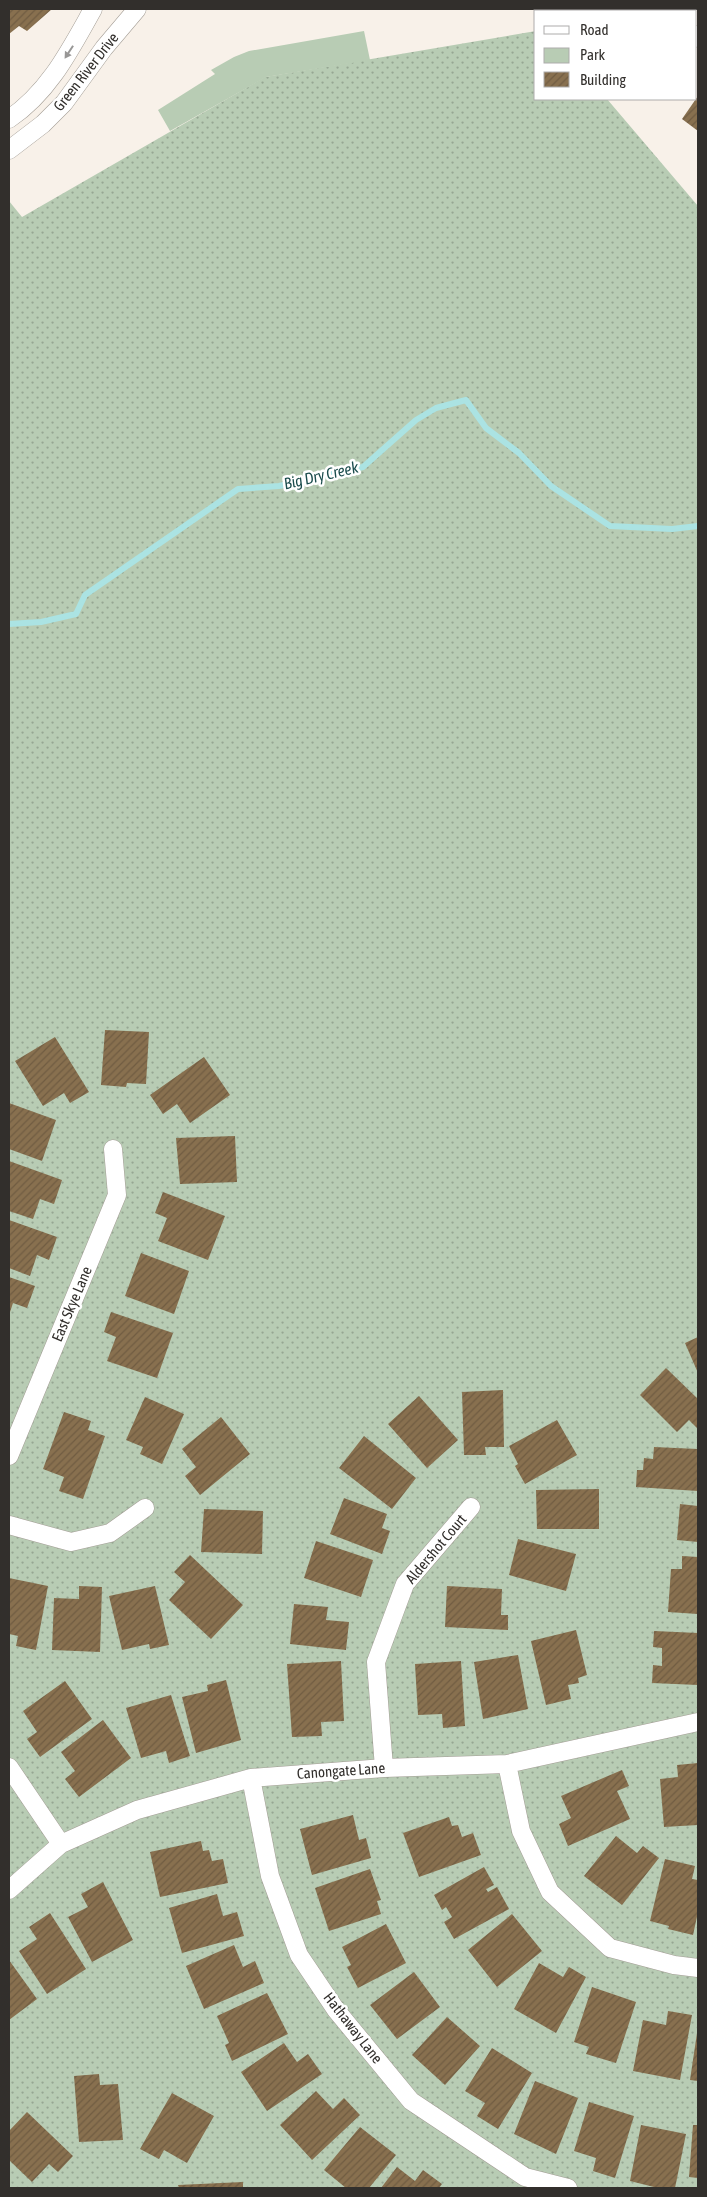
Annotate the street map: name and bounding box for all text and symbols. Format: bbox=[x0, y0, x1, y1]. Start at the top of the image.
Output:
legend bbox=[534, 10, 697, 100]
text: Road bbox=[580, 21, 609, 38]
street label: Green River Drive bbox=[50, 29, 122, 114]
one-way arrow bbox=[65, 45, 74, 58]
text: Park bbox=[580, 46, 605, 63]
text: Building bbox=[580, 71, 626, 88]
water label: Big Dry Creek bbox=[282, 457, 361, 493]
street label: East Skye Lane bbox=[48, 1264, 95, 1344]
street label: Aldershot Court bbox=[402, 1511, 469, 1587]
street label: Canongate Lane bbox=[296, 1759, 386, 1782]
street label: Hathaway Lane bbox=[320, 1989, 386, 2067]

